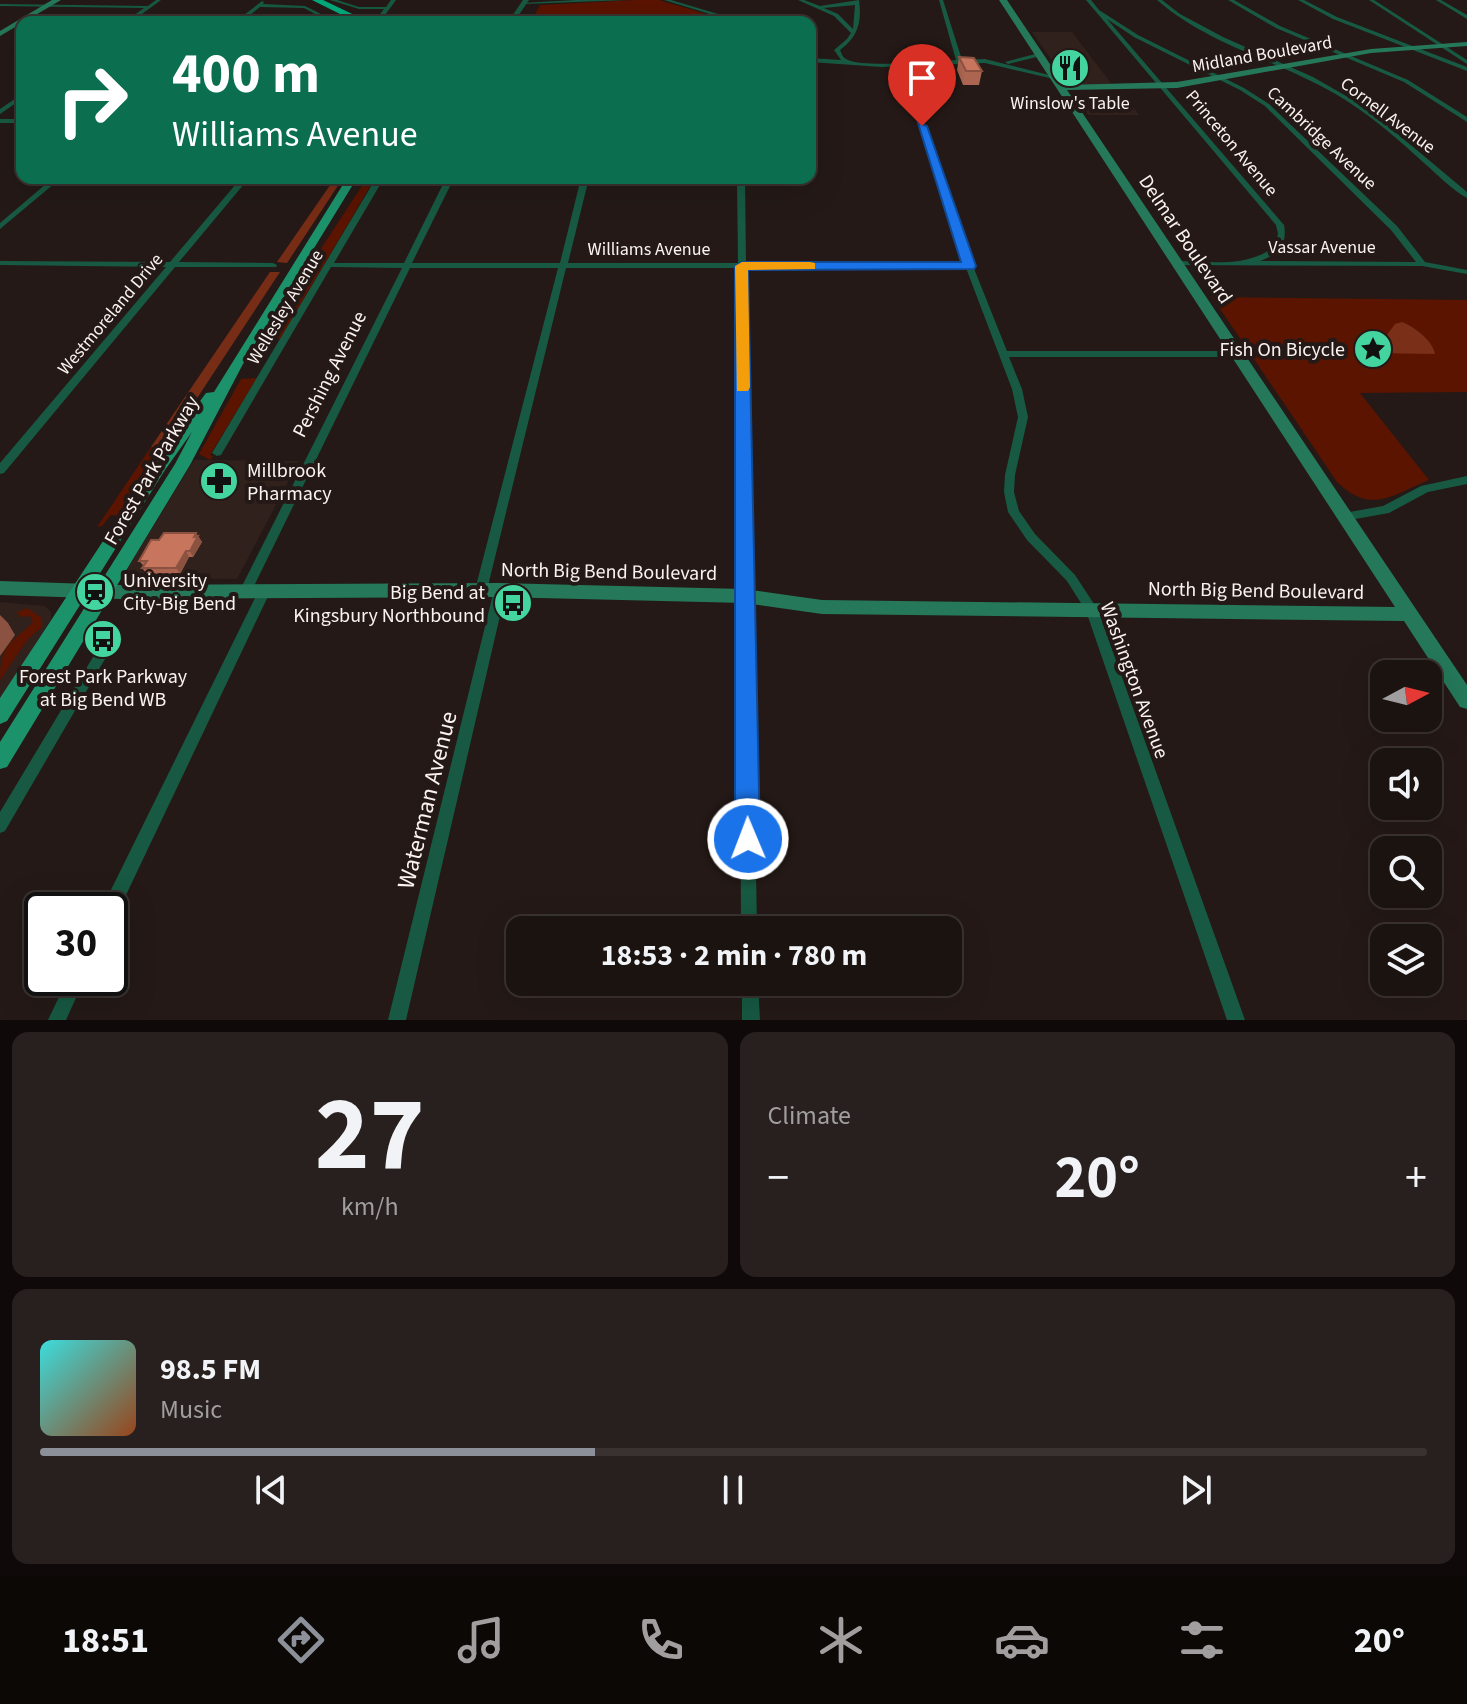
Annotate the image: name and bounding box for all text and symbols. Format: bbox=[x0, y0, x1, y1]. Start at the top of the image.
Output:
street label: Midland Boulevard bbox=[1190, 30, 1334, 79]
text: 400 m bbox=[172, 35, 320, 114]
pin bbox=[888, 44, 956, 126]
restaurant icon: Winslow's Table bbox=[1049, 47, 1091, 89]
icon: right bbox=[40, 48, 144, 152]
icon: arrive bbox=[900, 56, 944, 100]
street label: Cornell Avenue bbox=[1335, 71, 1441, 160]
street label: Cambridge Avenue bbox=[1261, 81, 1382, 196]
street label: Princeton Avenue bbox=[1180, 85, 1284, 202]
place label: Winslow's Table bbox=[1010, 91, 1130, 116]
text: Williams Avenue bbox=[172, 109, 418, 160]
street label: Delmar Boulevard bbox=[1132, 169, 1239, 310]
street label: Vassar Avenue bbox=[1268, 235, 1376, 260]
street label: Williams Avenue bbox=[588, 237, 710, 262]
street label: Wellesley Avenue bbox=[241, 245, 330, 369]
street label: Westmoreland Drive bbox=[52, 248, 169, 381]
street label: Pershing Avenue bbox=[286, 306, 374, 443]
place icon: Fish On Bicycle bbox=[1352, 328, 1394, 370]
place label: Fish On Bicycle bbox=[1219, 336, 1345, 364]
street label: Forest Park Parkway bbox=[98, 390, 206, 550]
place label: Millbrook Pharmacy bbox=[247, 457, 332, 508]
pharmacy icon: Millbrook Pharmacy bbox=[198, 460, 240, 502]
street label: North Big Bend Boulevard bbox=[501, 556, 717, 588]
place label: University City-Big Bend bbox=[123, 567, 236, 618]
station icon: University City-Big Bend bbox=[74, 571, 116, 613]
street label: North Big Bend Boulevard bbox=[1148, 575, 1364, 607]
place label: Big Bend at Kingsbury Northbound bbox=[293, 579, 485, 630]
bus stop icon: Big Bend at Kingsbury Northbound bbox=[492, 582, 534, 624]
street label: Washington Avenue bbox=[1093, 598, 1175, 763]
bus stop icon: Forest Park Parkway at Big Bend WB bbox=[82, 618, 124, 660]
north arrow bbox=[1370, 660, 1442, 732]
map controls bbox=[1370, 660, 1442, 996]
place label: Forest Park Parkway at Big Bend WB bbox=[19, 663, 188, 714]
street label: Waterman Avenue bbox=[388, 708, 466, 893]
button: sound bbox=[1370, 748, 1442, 820]
position arrow bbox=[706, 797, 790, 881]
button: search bbox=[1370, 836, 1442, 908]
speed limit sign: 30 bbox=[24, 892, 128, 996]
button: layers bbox=[1370, 924, 1442, 996]
text: 18:53 · 2 min · 780 m bbox=[601, 934, 867, 977]
text: 27 bbox=[315, 1062, 425, 1210]
text: Climate bbox=[768, 1097, 851, 1134]
text: 20° bbox=[1055, 1136, 1140, 1221]
text: − bbox=[768, 1147, 789, 1210]
text: + bbox=[1405, 1147, 1427, 1210]
text: km/h bbox=[341, 1188, 399, 1225]
text: 98.5 FM bbox=[160, 1348, 261, 1391]
text: Music bbox=[160, 1391, 222, 1428]
icon: previous bbox=[249, 1468, 293, 1512]
icon: pause bbox=[711, 1468, 755, 1512]
icon: next bbox=[1174, 1468, 1218, 1512]
icon: directions bbox=[273, 1612, 329, 1668]
icon: music bbox=[453, 1612, 509, 1668]
icon: phone bbox=[633, 1612, 689, 1668]
icon: climate bbox=[813, 1612, 869, 1668]
icon: car bbox=[994, 1612, 1050, 1668]
icon: filters bbox=[1174, 1612, 1230, 1668]
text: 18:51 bbox=[62, 1615, 149, 1666]
text: 20° bbox=[1354, 1615, 1405, 1666]

